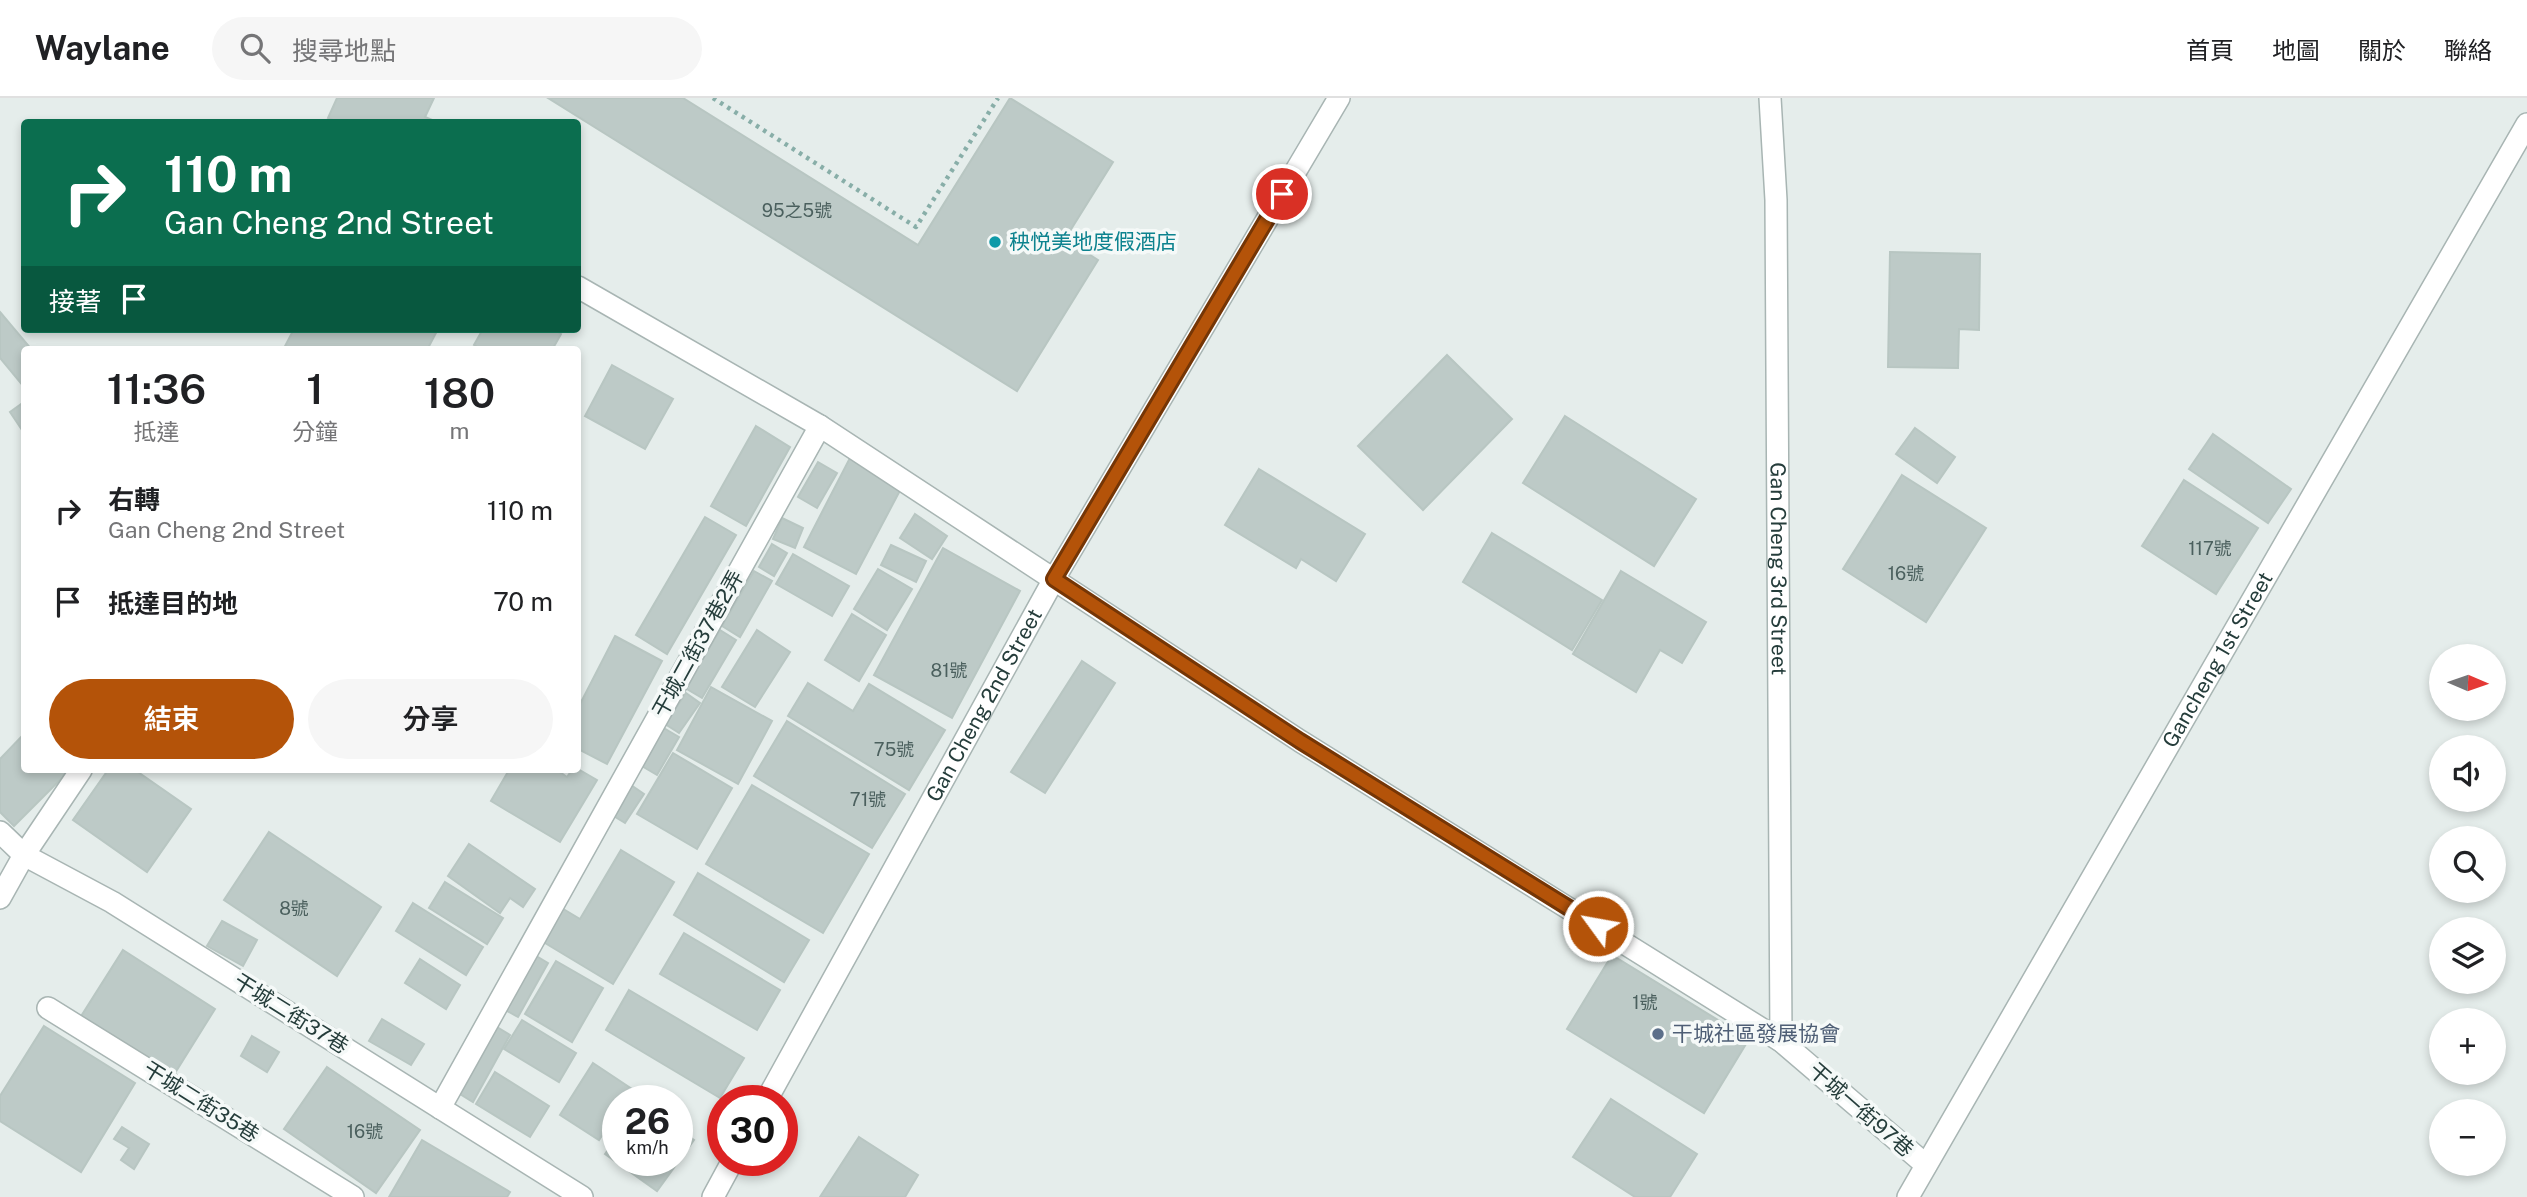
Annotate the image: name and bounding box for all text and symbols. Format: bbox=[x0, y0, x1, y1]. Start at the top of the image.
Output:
search box bbox=[212, 17, 702, 80]
text: Waylane bbox=[35, 29, 170, 67]
icon: search bbox=[236, 29, 274, 67]
text: 搜尋地點 bbox=[292, 35, 396, 66]
text: 首頁 bbox=[2186, 36, 2234, 64]
text: 地圖 bbox=[2272, 36, 2320, 64]
text: 關於 bbox=[2358, 36, 2406, 64]
text: 聯絡 bbox=[2444, 36, 2492, 64]
text: 110 m bbox=[164, 145, 292, 203]
icon: right bbox=[49, 147, 140, 238]
pin bbox=[1252, 164, 1312, 224]
icon: arrive bbox=[1263, 175, 1301, 213]
house number: 95之5號 bbox=[762, 200, 832, 221]
text: Gan Cheng 2nd Street bbox=[164, 204, 494, 241]
place label: 秧悦美地度假酒店 bbox=[1009, 229, 1177, 254]
marker: 秧悦美地度假酒店 bbox=[987, 234, 1003, 250]
icon: arrive bbox=[115, 280, 153, 318]
text: 接著 bbox=[49, 286, 101, 317]
text: 11:36 bbox=[107, 364, 206, 413]
text: 1 bbox=[306, 364, 324, 413]
text: 180 bbox=[424, 368, 495, 417]
text: m bbox=[450, 417, 469, 444]
text: 抵達 bbox=[134, 418, 180, 445]
text: 分鐘 bbox=[292, 418, 338, 445]
street label: Gan Cheng 3rd Street bbox=[1766, 462, 1792, 676]
text: 右轉 bbox=[108, 484, 160, 515]
icon: right bbox=[49, 492, 87, 530]
text: 110 m bbox=[487, 495, 553, 526]
text: Gan Cheng 2nd Street bbox=[108, 516, 345, 543]
house number: 117號 bbox=[2188, 538, 2232, 559]
house number: 16號 bbox=[1888, 563, 1924, 584]
street label: 干城二街37巷2弄 bbox=[647, 566, 748, 722]
street label: Gancheng 1st Street bbox=[2157, 568, 2278, 752]
icon: arrive bbox=[49, 583, 87, 621]
text: 70 m bbox=[493, 586, 553, 617]
text: 抵達目的地 bbox=[108, 588, 238, 619]
street label: Gan Cheng 2nd Street bbox=[921, 604, 1047, 806]
north arrow bbox=[2429, 644, 2506, 721]
map controls bbox=[2429, 644, 2506, 1176]
house number: 81號 bbox=[931, 660, 967, 681]
button: 結束 bbox=[49, 679, 294, 759]
button: 分享 bbox=[308, 679, 553, 759]
button: sound bbox=[2429, 735, 2506, 812]
house number: 75號 bbox=[874, 739, 914, 760]
house number: 71號 bbox=[850, 789, 886, 810]
button: search bbox=[2429, 826, 2506, 903]
position arrow bbox=[1561, 889, 1635, 963]
house number: 8號 bbox=[279, 898, 309, 919]
button: layers bbox=[2429, 917, 2506, 994]
street label: 干城二街37巷 bbox=[229, 968, 353, 1059]
house number: 1號 bbox=[1632, 992, 1658, 1013]
button: + bbox=[2429, 1008, 2506, 1085]
place label: 干城社區發展協會 bbox=[1672, 1021, 1840, 1046]
marker: 干城社區發展協會 bbox=[1650, 1026, 1666, 1042]
street label: 干城二街35巷 bbox=[139, 1056, 264, 1147]
street label: 干城一街97巷 bbox=[1804, 1057, 1919, 1162]
speed limit sign: 30 bbox=[707, 1085, 798, 1176]
button: − bbox=[2429, 1099, 2506, 1176]
text: 26 bbox=[625, 1101, 670, 1142]
house number: 16號 bbox=[347, 1121, 383, 1142]
text: km/h bbox=[626, 1137, 669, 1158]

